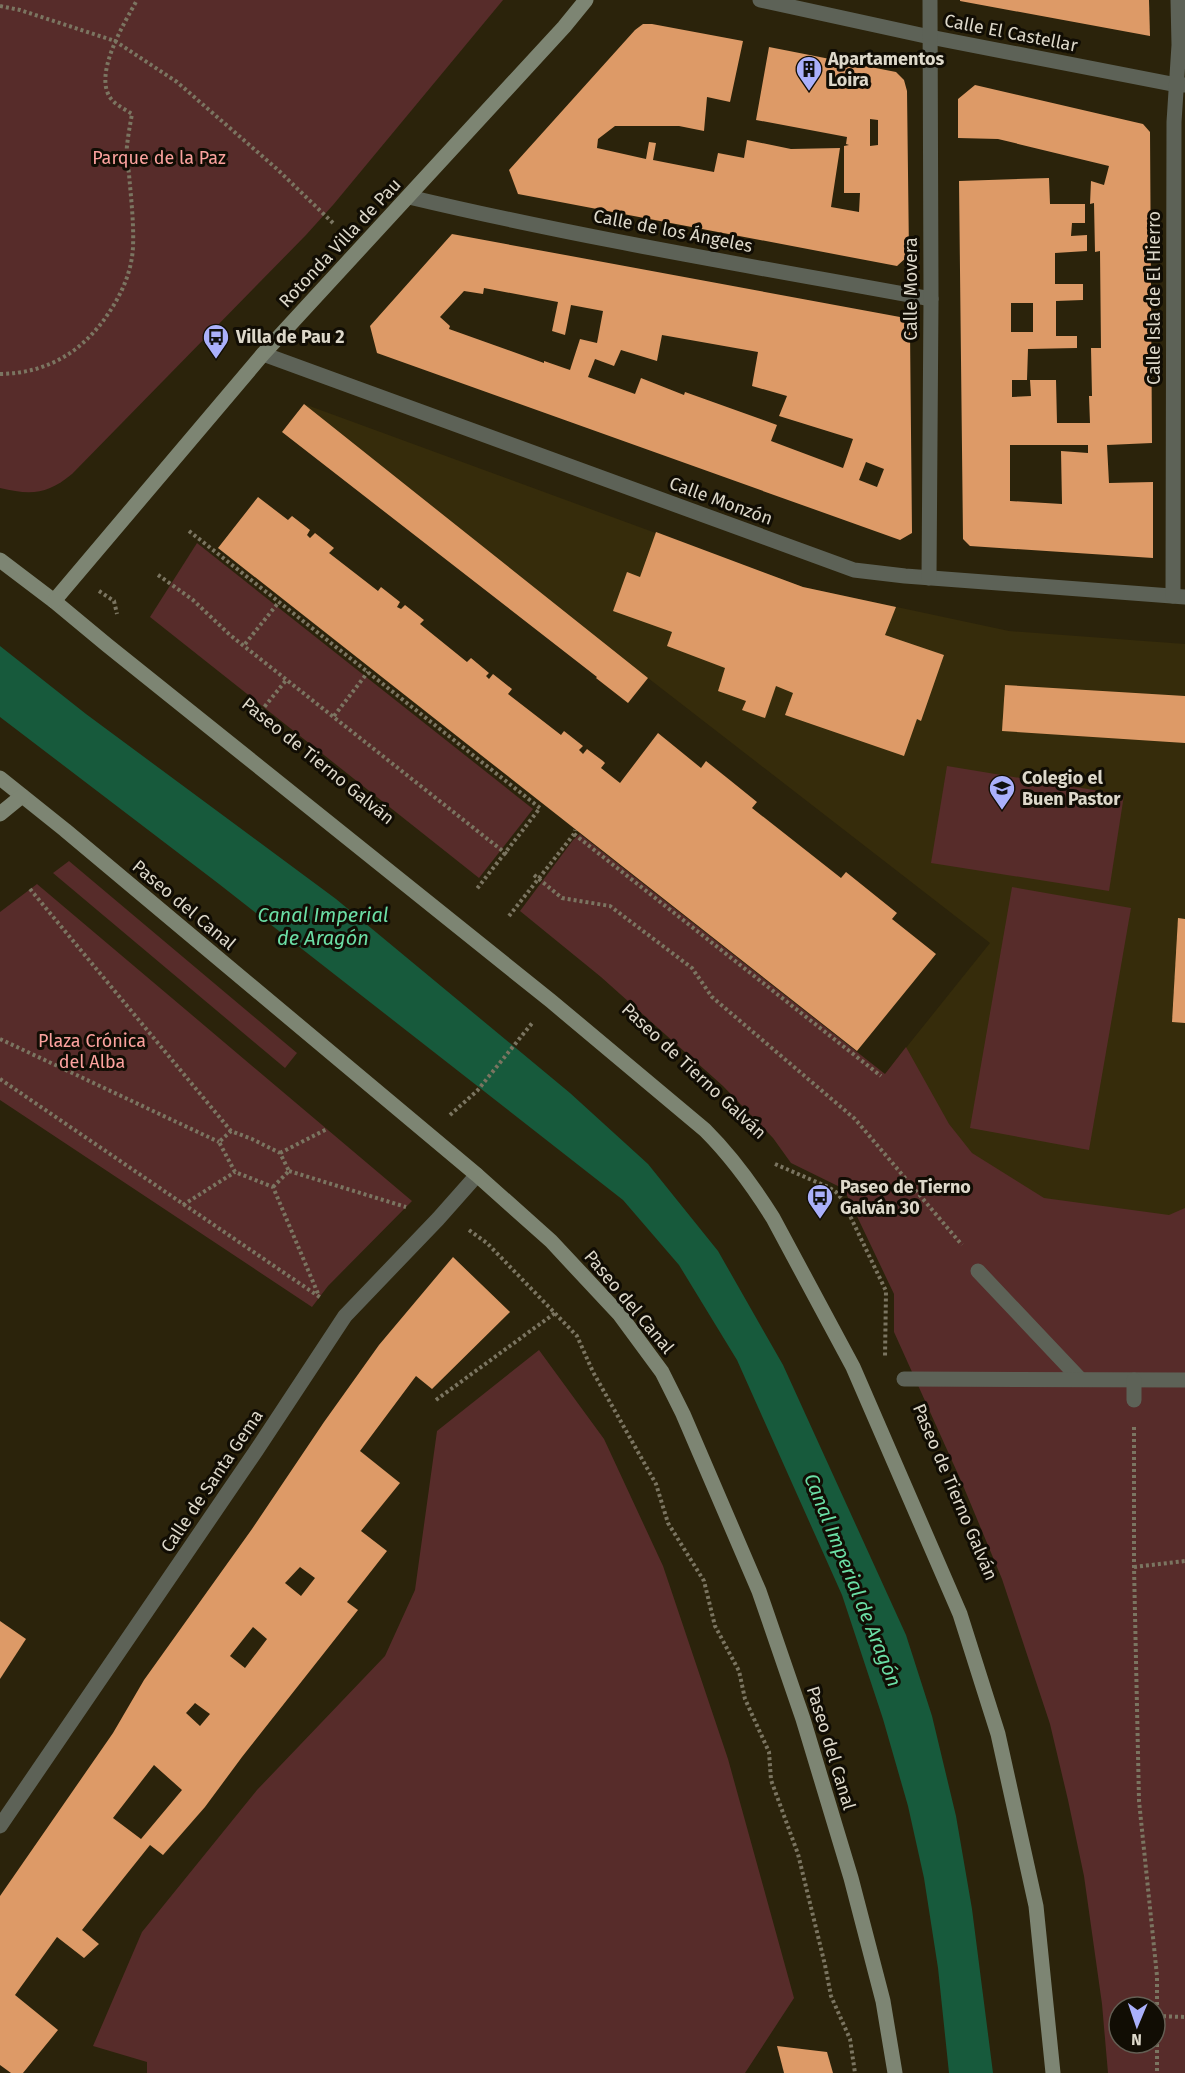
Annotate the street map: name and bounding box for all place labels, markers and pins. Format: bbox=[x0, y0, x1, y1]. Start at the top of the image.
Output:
place label: Apartamentos Loira bbox=[827, 48, 945, 91]
building icon: Apartamentos Loira bbox=[794, 54, 824, 92]
bus stop icon: Villa de Pau 2 bbox=[201, 322, 231, 360]
place label: Villa de Pau 2 bbox=[235, 326, 345, 348]
place label: Colegio el Buen Pastor bbox=[1022, 767, 1121, 810]
school or university icon: Colegio el Buen Pastor bbox=[987, 773, 1017, 811]
place label: Paseo de Tierno Galván 30 bbox=[840, 1176, 971, 1219]
bus stop icon: Paseo de Tierno Galván 30 bbox=[805, 1182, 835, 1220]

